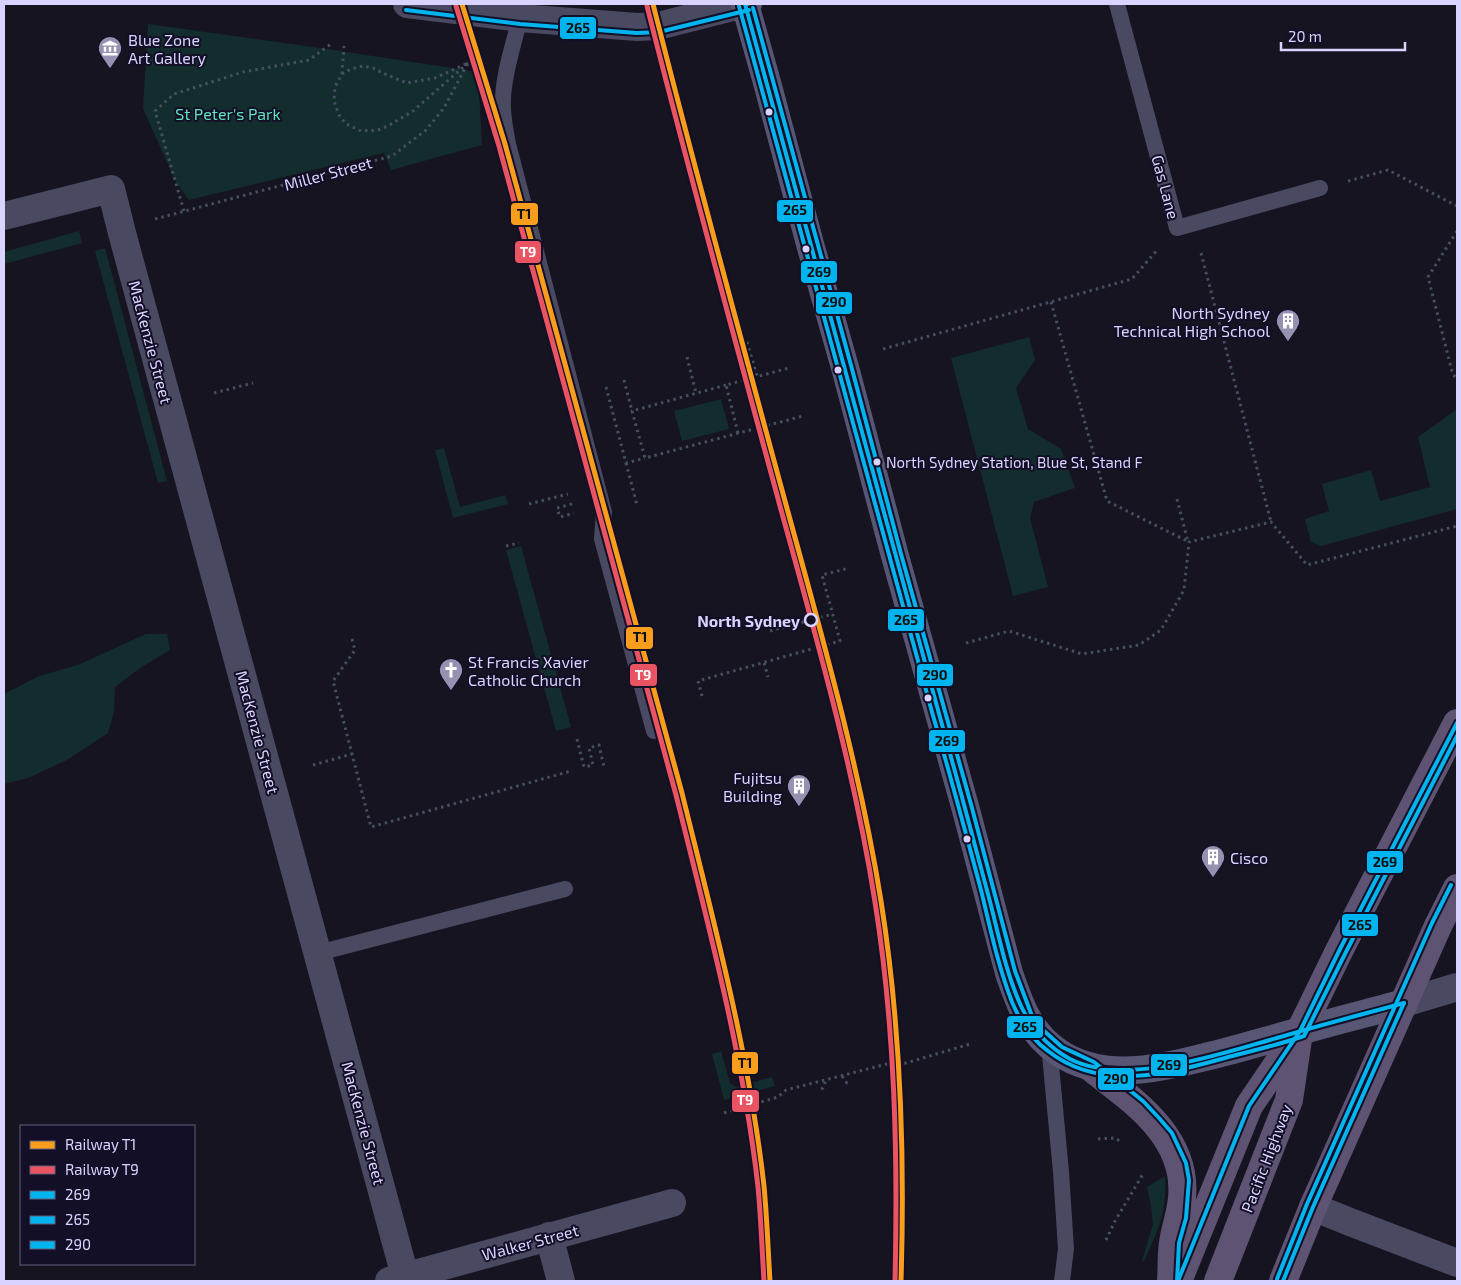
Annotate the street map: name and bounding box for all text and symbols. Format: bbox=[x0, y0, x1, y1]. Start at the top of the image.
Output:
line badge: 265 bbox=[559, 16, 597, 40]
text: 265 bbox=[566, 19, 590, 36]
scale bar bbox=[1281, 20, 1405, 52]
text: 20 m bbox=[1288, 27, 1322, 45]
place label: Blue Zone Art Gallery bbox=[128, 30, 206, 67]
museum icon: Blue Zone Art Gallery bbox=[97, 35, 123, 69]
park label: St Peter's Park bbox=[175, 104, 281, 123]
unlabelled marker bbox=[764, 107, 774, 117]
street label: Miller Street bbox=[282, 152, 374, 194]
street label: Gas Lane bbox=[1148, 153, 1184, 221]
line badge: 265 bbox=[776, 199, 814, 223]
text: 265 bbox=[783, 201, 807, 218]
line badge: T1 bbox=[510, 202, 539, 226]
text: T1 bbox=[517, 205, 531, 222]
line badge: T9 bbox=[514, 240, 542, 264]
text: T9 bbox=[520, 243, 536, 260]
unlabelled marker bbox=[801, 244, 811, 254]
line badge: 269 bbox=[800, 260, 838, 284]
text: 269 bbox=[807, 263, 831, 280]
street label: MacKenzie Street bbox=[125, 278, 177, 406]
line badge: 290 bbox=[815, 291, 853, 315]
text: 290 bbox=[821, 293, 847, 310]
place label: North Sydney Technical High School bbox=[1114, 303, 1271, 340]
building icon: North Sydney Technical High School bbox=[1275, 308, 1301, 342]
unlabelled marker bbox=[833, 365, 843, 375]
place label: North Sydney Station, Blue St, Stand F bbox=[886, 453, 1143, 471]
marker: North Sydney Station, Blue St, Stand F bbox=[872, 457, 882, 467]
line badge: 265 bbox=[887, 608, 925, 632]
place label: North Sydney bbox=[697, 611, 800, 631]
text: 265 bbox=[894, 611, 918, 628]
marker: North Sydney bbox=[804, 613, 818, 627]
line badge: T1 bbox=[625, 626, 654, 650]
text: T1 bbox=[633, 628, 647, 645]
place label: St Francis Xavier Catholic Church bbox=[468, 652, 589, 689]
church icon: St Francis Xavier Catholic Church bbox=[438, 657, 464, 691]
line badge: T9 bbox=[629, 663, 658, 687]
line badge: 290 bbox=[916, 663, 954, 687]
text: T9 bbox=[635, 666, 651, 683]
text: 290 bbox=[922, 666, 948, 683]
street label: MacKenzie Street bbox=[232, 668, 284, 796]
unlabelled marker bbox=[923, 693, 933, 703]
line badge: 269 bbox=[928, 729, 966, 753]
text: 269 bbox=[935, 732, 959, 749]
place label: Fujitsu Building bbox=[723, 768, 782, 805]
building icon: Fujitsu Building bbox=[786, 773, 812, 807]
unlabelled marker bbox=[962, 834, 972, 844]
building icon: Cisco bbox=[1200, 844, 1226, 878]
place label: Cisco bbox=[1230, 848, 1268, 867]
line badge: 269 bbox=[1366, 850, 1404, 874]
text: 269 bbox=[1373, 853, 1397, 870]
line badge: 265 bbox=[1341, 913, 1379, 937]
text: 265 bbox=[1348, 916, 1372, 933]
line badge: 265 bbox=[1006, 1015, 1044, 1039]
text: 265 bbox=[1013, 1018, 1037, 1035]
line badge: T1 bbox=[731, 1051, 759, 1075]
line badge: 269 bbox=[1150, 1053, 1188, 1077]
text: T1 bbox=[738, 1054, 752, 1071]
text: 269 bbox=[1157, 1056, 1181, 1073]
street label: MacKenzie Street bbox=[338, 1059, 390, 1187]
line badge: 290 bbox=[1097, 1067, 1135, 1091]
text: 290 bbox=[1103, 1070, 1129, 1087]
line badge: T9 bbox=[731, 1089, 760, 1113]
text: T9 bbox=[737, 1091, 753, 1108]
street label: Pacific Highway bbox=[1237, 1101, 1296, 1215]
legend bbox=[20, 1125, 195, 1265]
text: Railway T1 bbox=[65, 1135, 136, 1153]
text: Railway T9 bbox=[65, 1160, 139, 1178]
text: 269 bbox=[65, 1185, 91, 1203]
text: 265 bbox=[65, 1210, 90, 1228]
street label: Walker Street bbox=[480, 1220, 580, 1264]
text: 290 bbox=[65, 1235, 91, 1253]

